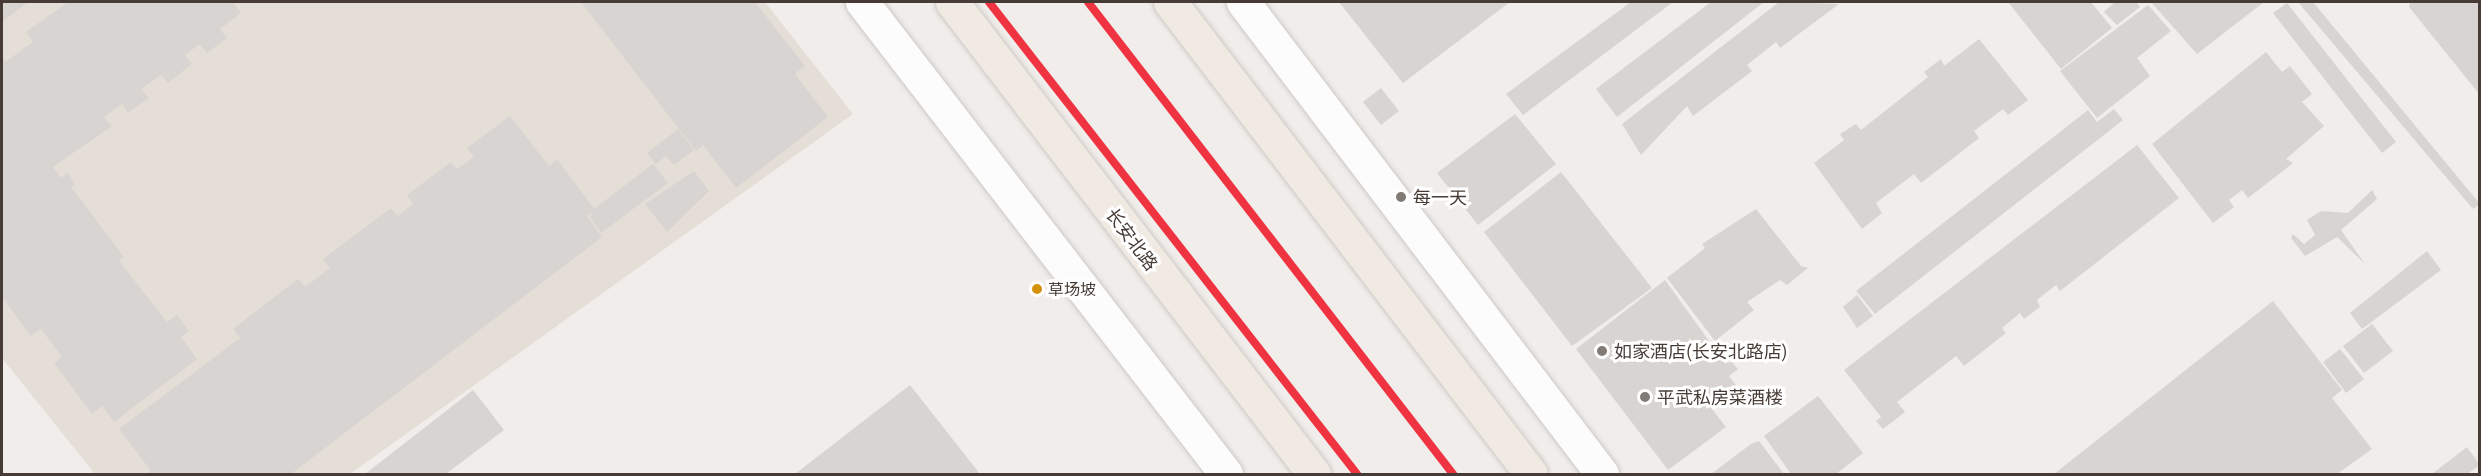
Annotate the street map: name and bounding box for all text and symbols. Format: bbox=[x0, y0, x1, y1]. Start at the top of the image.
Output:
place label: 每一天 bbox=[1413, 186, 1467, 208]
marker: 每一天 bbox=[1394, 190, 1408, 204]
street label: 长安北路 bbox=[1102, 204, 1162, 274]
place label: 草场坡 bbox=[1048, 279, 1096, 299]
marker: 草场坡 bbox=[1031, 283, 1043, 295]
place label: 如家酒店(长安北路店) bbox=[1614, 340, 1787, 362]
marker: 如家酒店(长安北路店) bbox=[1595, 344, 1609, 358]
place label: 平武私房菜酒楼 bbox=[1657, 386, 1783, 408]
marker: 平武私房菜酒楼 bbox=[1638, 390, 1652, 404]

